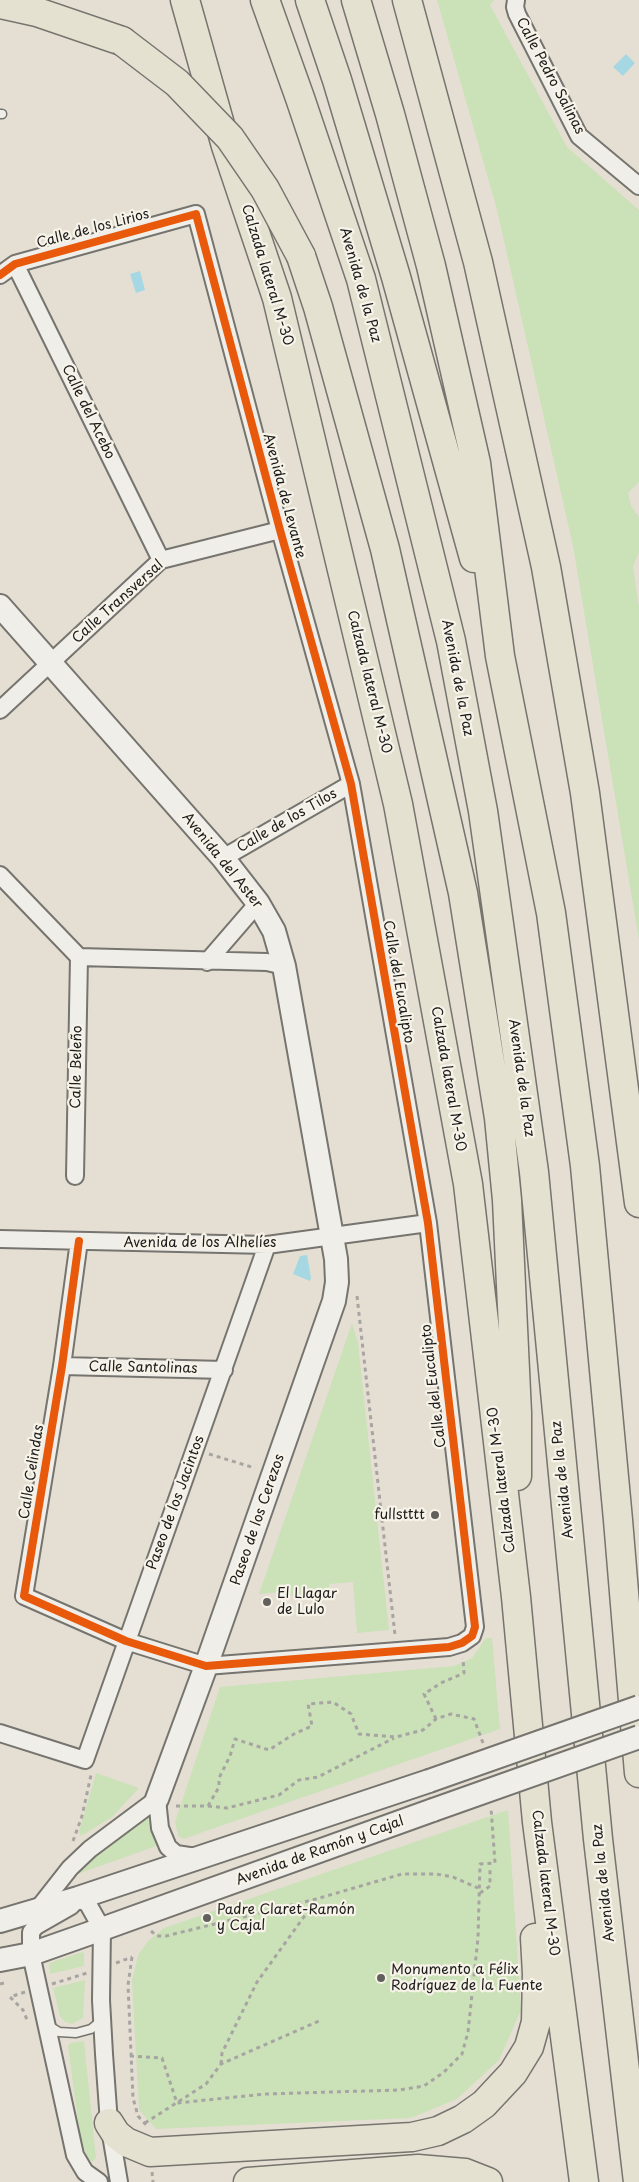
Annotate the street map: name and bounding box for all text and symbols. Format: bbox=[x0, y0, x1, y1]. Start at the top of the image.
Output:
street label: Calle Pedro Salinas bbox=[512, 15, 588, 137]
street label: Calzada lateral M-30 bbox=[237, 202, 297, 348]
street label: Calle de los Lirios bbox=[35, 206, 151, 252]
street label: Avenida de la Paz bbox=[336, 226, 384, 344]
street label: Calle del Acebo bbox=[58, 362, 118, 462]
street label: Avenida de Levante bbox=[259, 431, 309, 561]
street label: Calle Transversal bbox=[69, 557, 167, 647]
street label: Calzada lateral M-30 bbox=[343, 609, 395, 755]
street label: Avenida de la Paz bbox=[437, 618, 477, 738]
street label: Calle de los Tilos bbox=[234, 786, 340, 856]
street label: Avenida del Aster bbox=[178, 810, 266, 912]
street label: Calle del Eucalipto bbox=[379, 919, 417, 1045]
street label: Calzada lateral M-30 bbox=[427, 1005, 469, 1153]
street label: Avenida de la Paz bbox=[504, 1018, 538, 1138]
street label: Calle Beleño bbox=[68, 1025, 86, 1109]
street label: Avenida de los Alhelíes bbox=[124, 1235, 276, 1251]
street label: Calle del Eucalipto bbox=[418, 1323, 450, 1449]
street label: Calle Santolinas bbox=[89, 1359, 197, 1377]
street label: Calzada lateral M-30 bbox=[485, 1406, 519, 1554]
street label: Avenida de la Paz bbox=[548, 1420, 578, 1540]
street label: Calle Celindas bbox=[16, 1424, 48, 1520]
street label: Paseo de los Jacintos bbox=[144, 1434, 208, 1572]
street label: Paseo de los Cerezos bbox=[228, 1452, 288, 1588]
place label: fullstttt bbox=[374, 1507, 425, 1523]
marker: fullstttt bbox=[429, 1509, 441, 1521]
place label: El Llagar de Lulo bbox=[277, 1586, 337, 1618]
marker: El Llagar de Lulo bbox=[261, 1596, 273, 1608]
street label: Calzada lateral M-30 bbox=[528, 1809, 562, 1957]
street label: Avenida de Ramón y Cajal bbox=[234, 1813, 406, 1889]
street label: Avenida de la Paz bbox=[589, 1823, 619, 1943]
place label: Padre Claret-Ramón y Cajal bbox=[217, 1902, 355, 1934]
marker: Padre Claret-Ramón y Cajal bbox=[201, 1912, 213, 1924]
place label: Monumento a Félix Rodríguez de la Fuente bbox=[391, 1962, 543, 1994]
marker: Monumento a Félix Rodríguez de la Fuente bbox=[375, 1972, 387, 1984]

